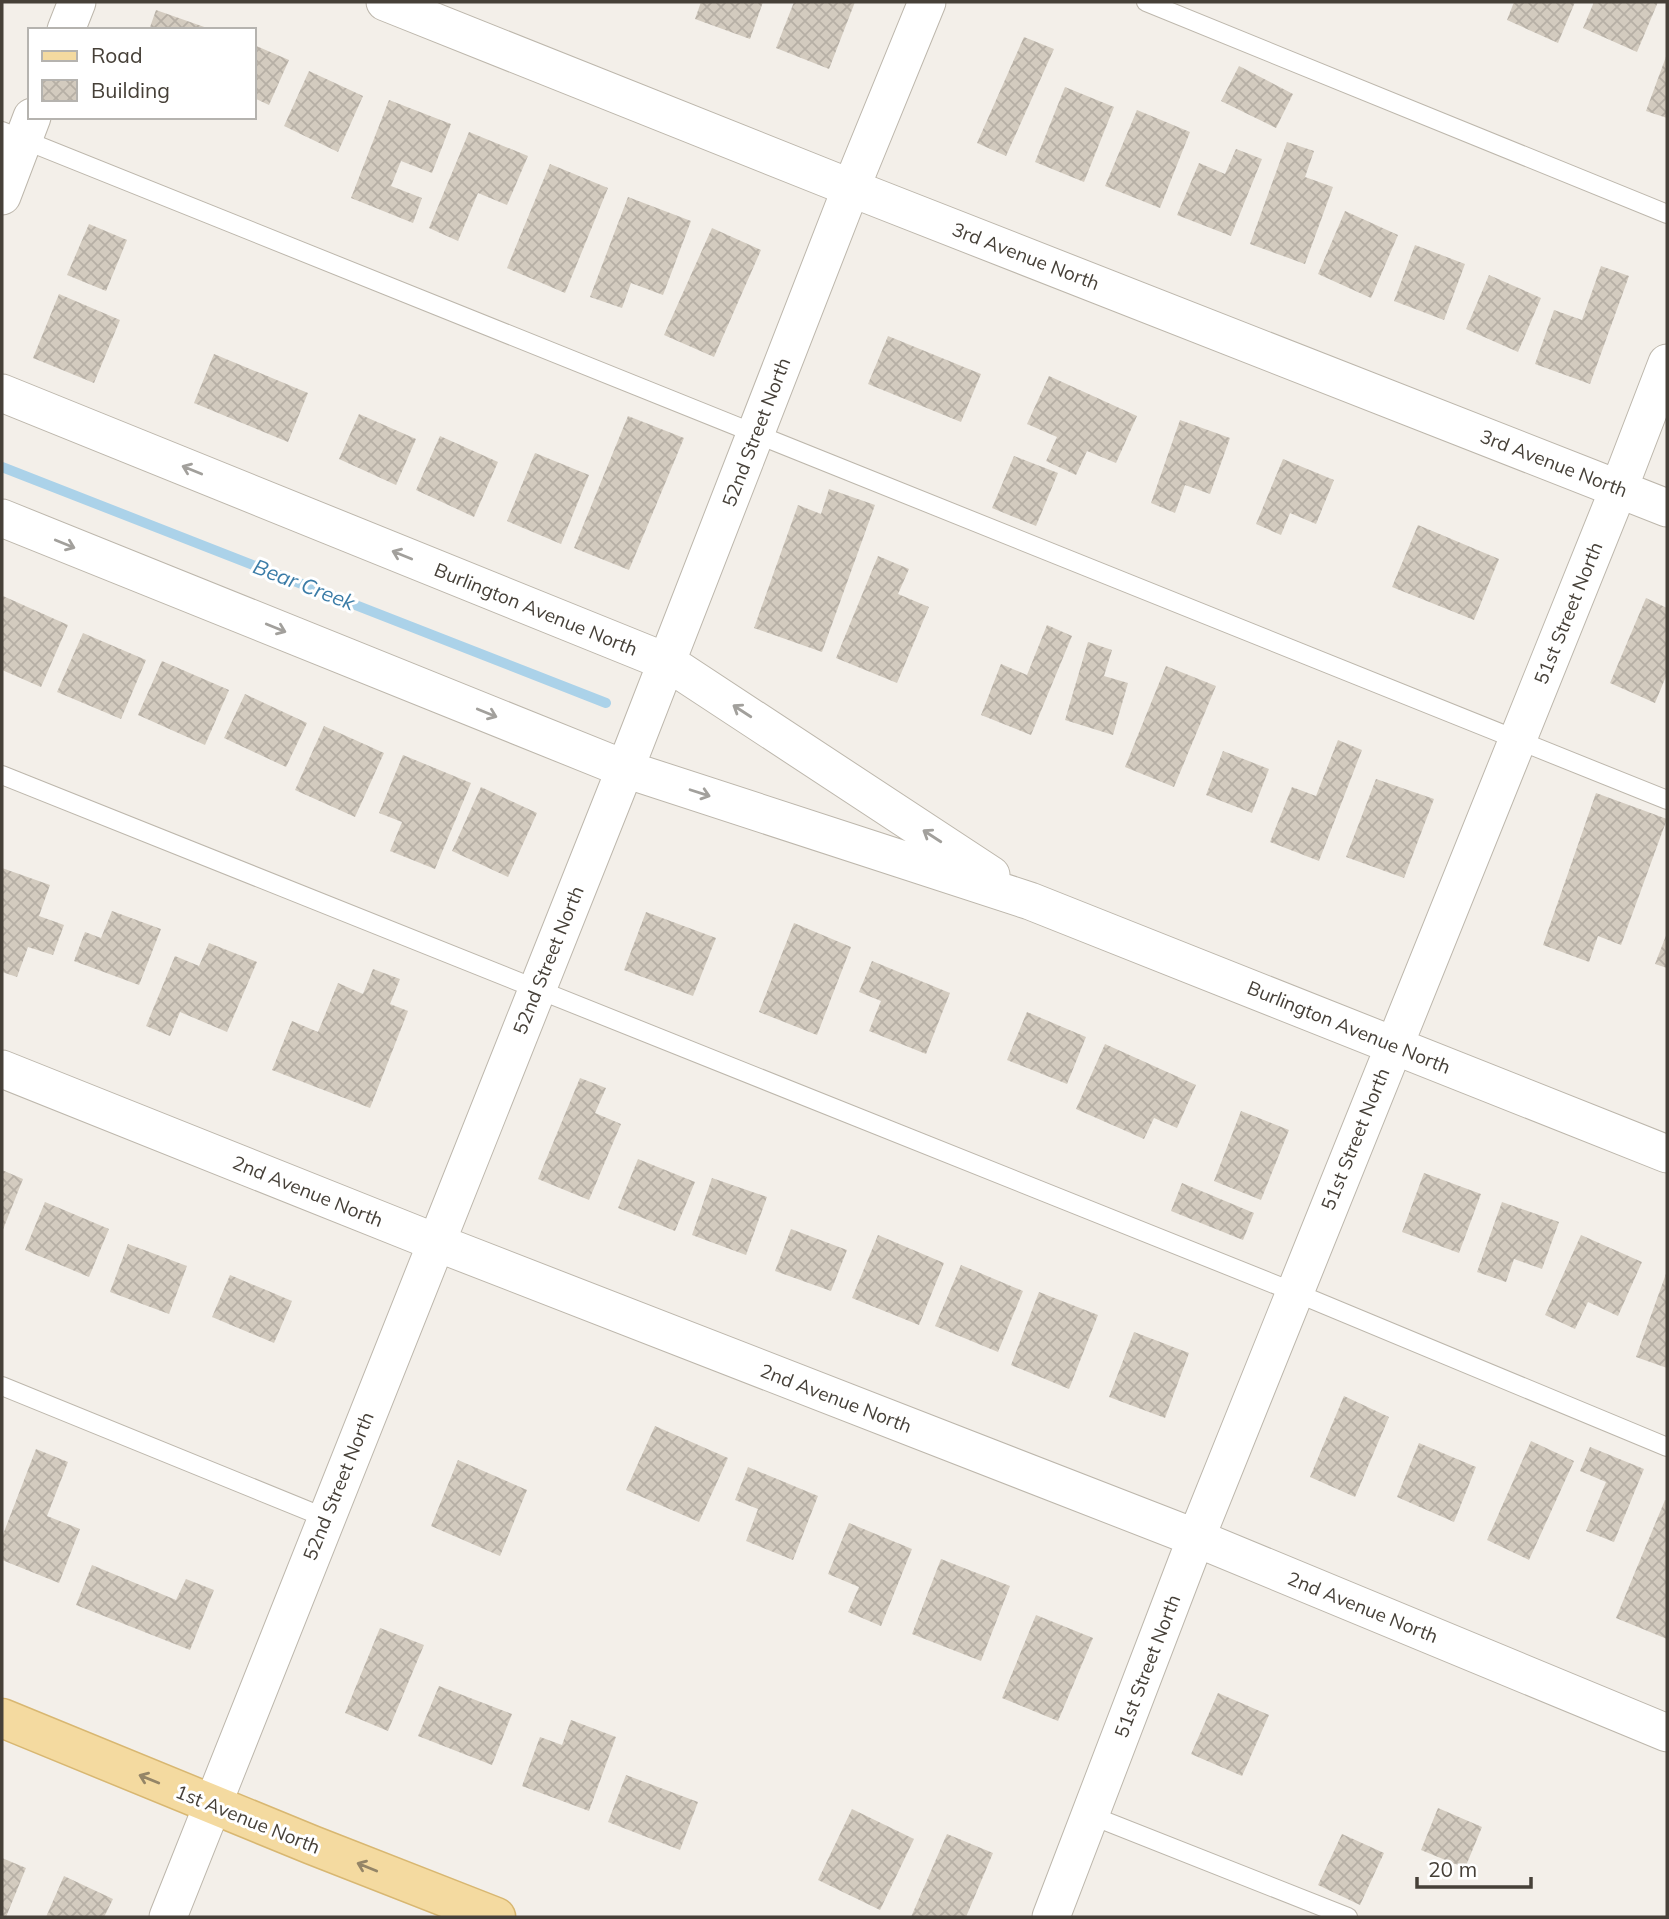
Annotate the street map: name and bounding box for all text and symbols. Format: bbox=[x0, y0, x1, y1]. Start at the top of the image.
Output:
legend bbox=[28, 28, 256, 119]
text: Road bbox=[91, 42, 142, 68]
text: Building bbox=[91, 77, 170, 103]
street label: 3rd Avenue North bbox=[949, 217, 1103, 295]
street label: 52nd Street North bbox=[716, 354, 796, 510]
street label: 3rd Avenue North bbox=[1477, 424, 1631, 502]
one-way arrow bbox=[181, 463, 203, 476]
one-way arrow bbox=[54, 538, 75, 551]
street label: 51st Street North bbox=[1529, 538, 1607, 688]
one-way arrow bbox=[392, 548, 414, 561]
water label: Bear Creek bbox=[250, 553, 360, 616]
street label: Burlington Avenue North bbox=[431, 557, 641, 661]
one-way arrow bbox=[265, 623, 287, 636]
one-way arrow bbox=[732, 704, 752, 718]
one-way arrow bbox=[476, 708, 498, 721]
one-way arrow bbox=[689, 787, 711, 800]
one-way arrow bbox=[922, 829, 942, 843]
street label: 52nd Street North bbox=[507, 882, 589, 1038]
street label: Burlington Avenue North bbox=[1244, 975, 1454, 1079]
street label: 51st Street North bbox=[1316, 1064, 1394, 1214]
street label: 2nd Avenue North bbox=[229, 1150, 387, 1232]
street label: 2nd Avenue North bbox=[757, 1358, 915, 1438]
street label: 52nd Street North bbox=[297, 1408, 379, 1564]
street label: 2nd Avenue North bbox=[1284, 1566, 1442, 1648]
street label: 51st Street North bbox=[1109, 1591, 1185, 1741]
one-way arrow bbox=[139, 1772, 161, 1785]
street label: 1st Avenue North bbox=[172, 1779, 324, 1859]
scale bar bbox=[1417, 1846, 1531, 1890]
text: 20 m bbox=[1428, 1856, 1477, 1882]
one-way arrow bbox=[357, 1860, 379, 1873]

